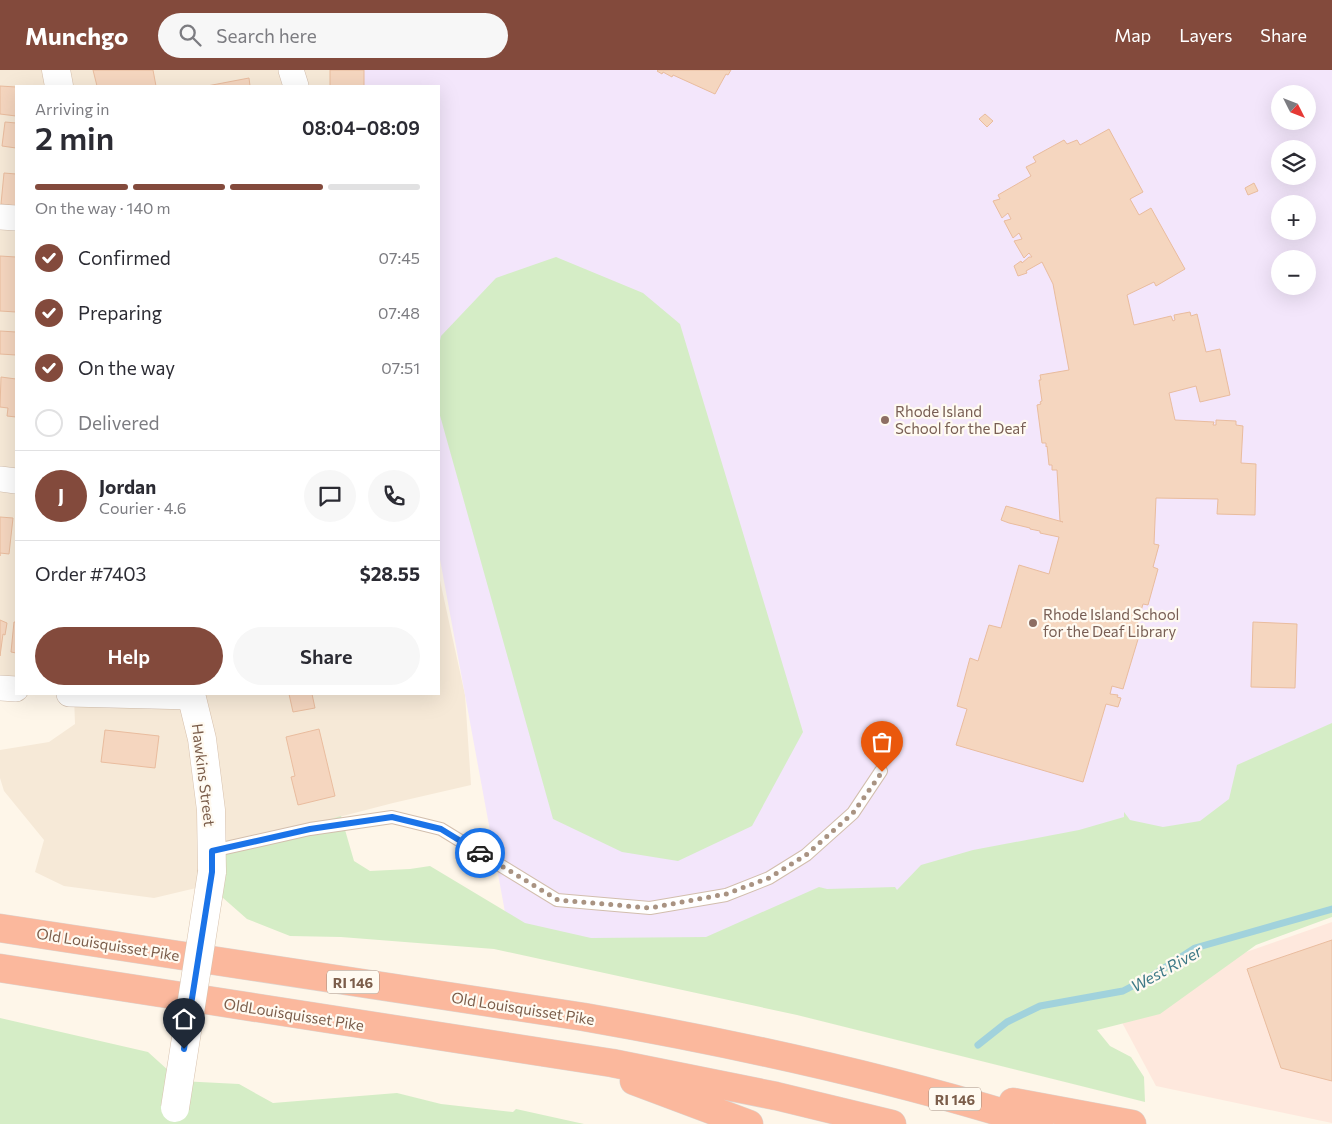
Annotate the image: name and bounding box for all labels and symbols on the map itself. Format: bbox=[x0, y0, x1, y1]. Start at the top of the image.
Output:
north arrow bbox=[1271, 85, 1316, 130]
place label: Rhode Island School for the Deaf bbox=[895, 402, 1026, 437]
marker: Rhode Island School for the Deaf bbox=[879, 414, 891, 426]
place label: Rhode Island School for the Deaf Library bbox=[1043, 605, 1179, 640]
marker: Rhode Island School for the Deaf Library bbox=[1027, 617, 1039, 629]
pin bbox=[861, 721, 903, 772]
street label: Hawkins Street bbox=[189, 722, 219, 828]
courier bbox=[455, 828, 505, 878]
street label: Old Louisquisset Pike bbox=[35, 924, 181, 964]
water label: West River bbox=[1127, 940, 1205, 995]
road number: RI 146 bbox=[327, 970, 379, 994]
street label: Old Louisquisset Pike bbox=[450, 988, 596, 1028]
street label: OldLouisquisset Pike bbox=[223, 994, 365, 1034]
pin bbox=[163, 998, 205, 1049]
road number: RI 146 bbox=[929, 1088, 981, 1110]

